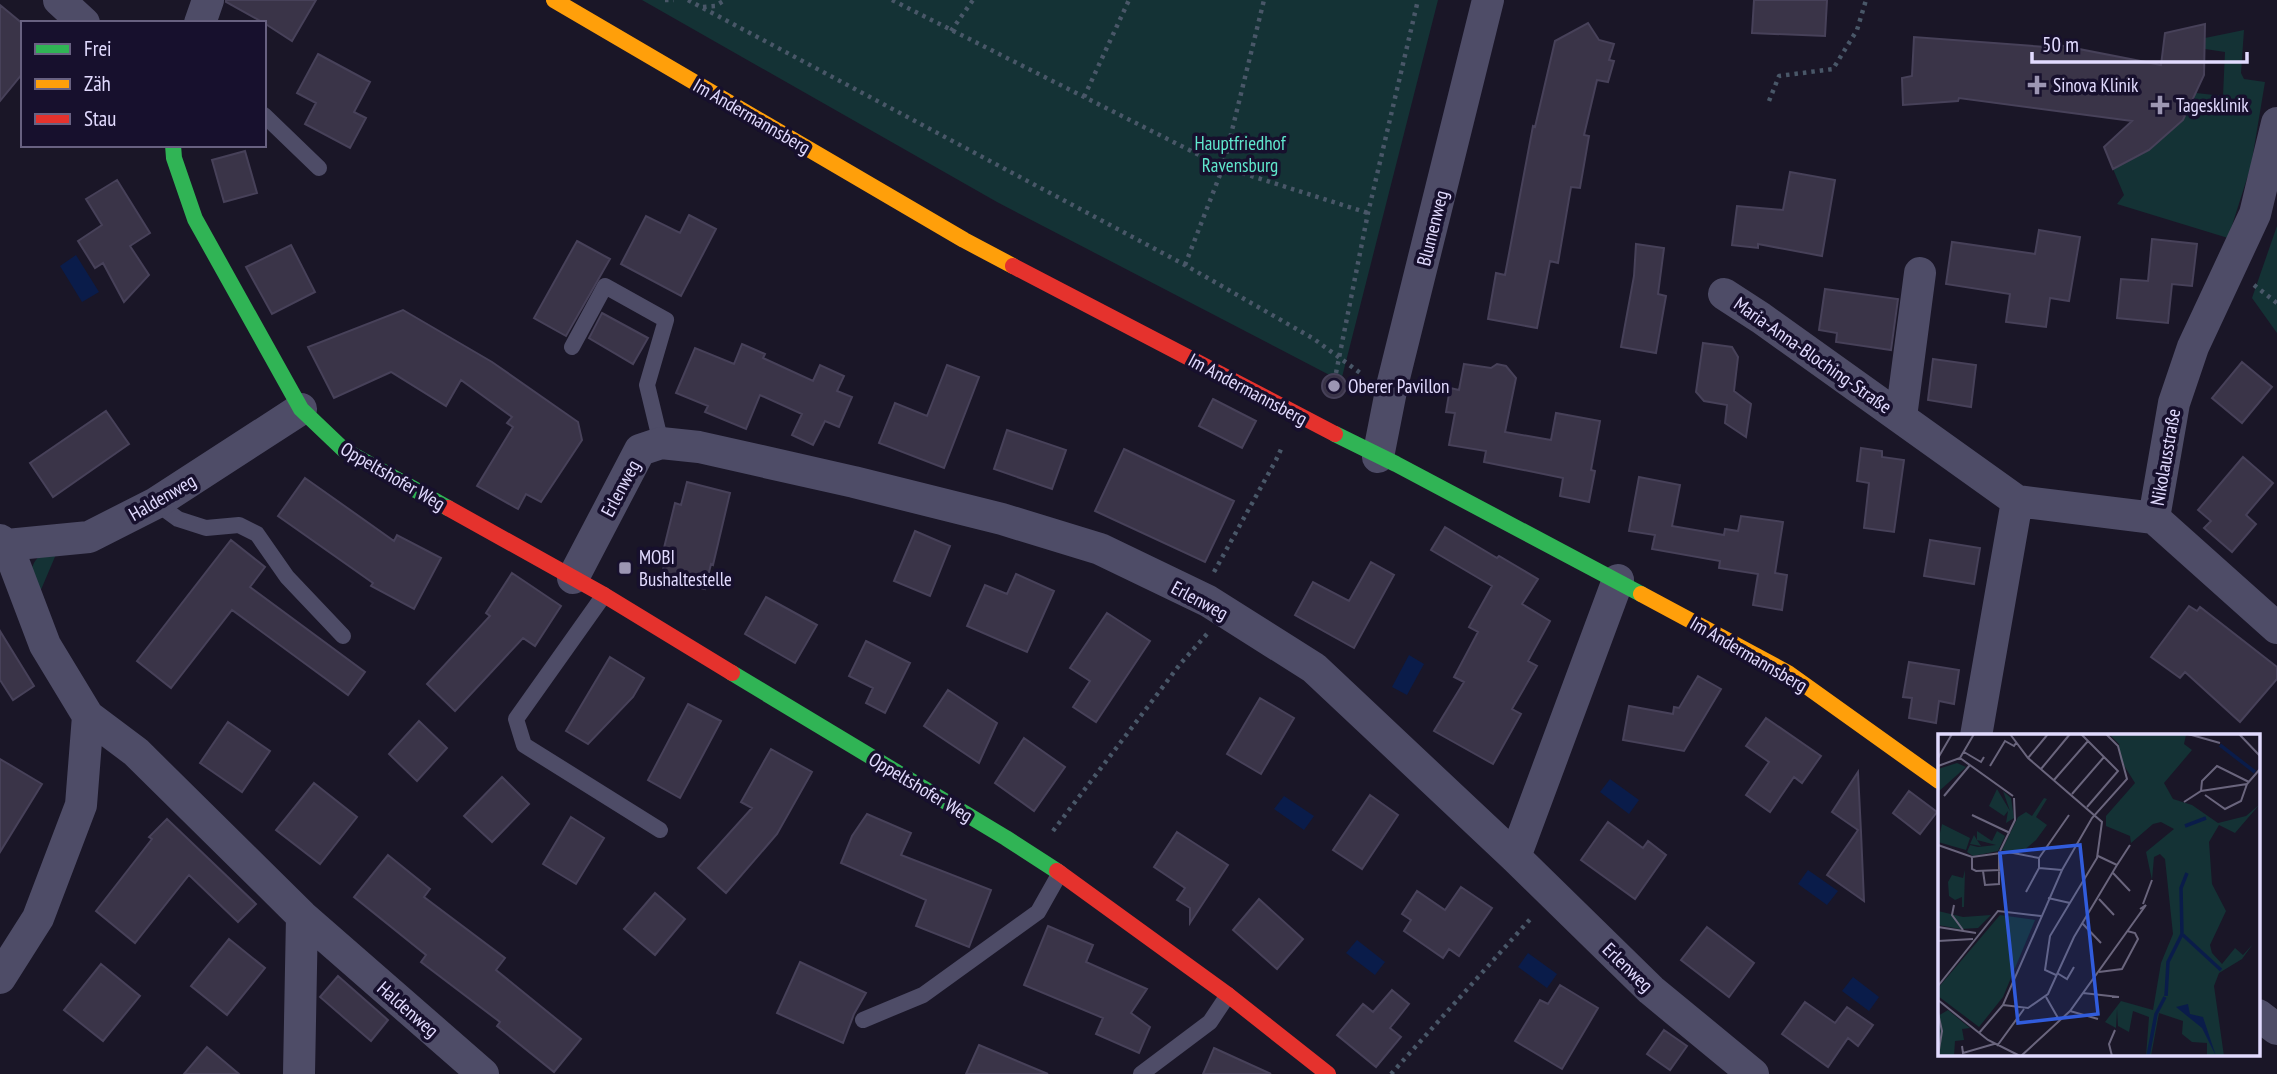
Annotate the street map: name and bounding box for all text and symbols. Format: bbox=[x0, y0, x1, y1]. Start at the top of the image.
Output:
legend bbox=[21, 21, 266, 147]
scale bar bbox=[2032, 21, 2247, 65]
text: 50 m bbox=[2042, 31, 2079, 58]
text: Frei bbox=[84, 35, 112, 62]
text: Zäh bbox=[84, 70, 111, 97]
street label: Im Andermannsberg bbox=[689, 73, 815, 159]
place label: Sinova Klinik bbox=[2053, 73, 2139, 97]
marker: Sinova Klinik bbox=[2027, 75, 2047, 95]
place label: Tagesklinik bbox=[2176, 93, 2249, 117]
marker: Tagesklinik bbox=[2150, 95, 2170, 115]
text: Stau bbox=[84, 105, 116, 132]
park label: Hauptfriedhof Ravensburg bbox=[1194, 131, 1287, 177]
street label: Blumenweg bbox=[1411, 188, 1453, 268]
street label: Maria-Anna-Bloching-Straße bbox=[1730, 292, 1897, 419]
street label: Im Andermannsberg bbox=[1184, 348, 1312, 430]
place label: Oberer Pavillon bbox=[1348, 374, 1449, 398]
marker: Oberer Pavillon bbox=[1326, 378, 1342, 394]
street label: Nikolausstraße bbox=[2145, 407, 2185, 507]
street label: Oppeltshofer Weg bbox=[336, 436, 450, 516]
street label: Erlenweg bbox=[595, 455, 645, 521]
street label: Haldenweg bbox=[124, 468, 200, 526]
place label: MOBI Bushaltestelle bbox=[639, 545, 732, 591]
marker: MOBI Bushaltestelle bbox=[617, 560, 633, 576]
street label: Erlenweg bbox=[1167, 575, 1233, 625]
street label: Im Andermannsberg bbox=[1686, 611, 1812, 697]
inset map bbox=[1938, 734, 2260, 1056]
street label: Oppeltshofer Weg bbox=[865, 747, 977, 827]
street label: Erlenweg bbox=[1598, 937, 1658, 997]
street label: Haldenweg bbox=[372, 976, 444, 1042]

